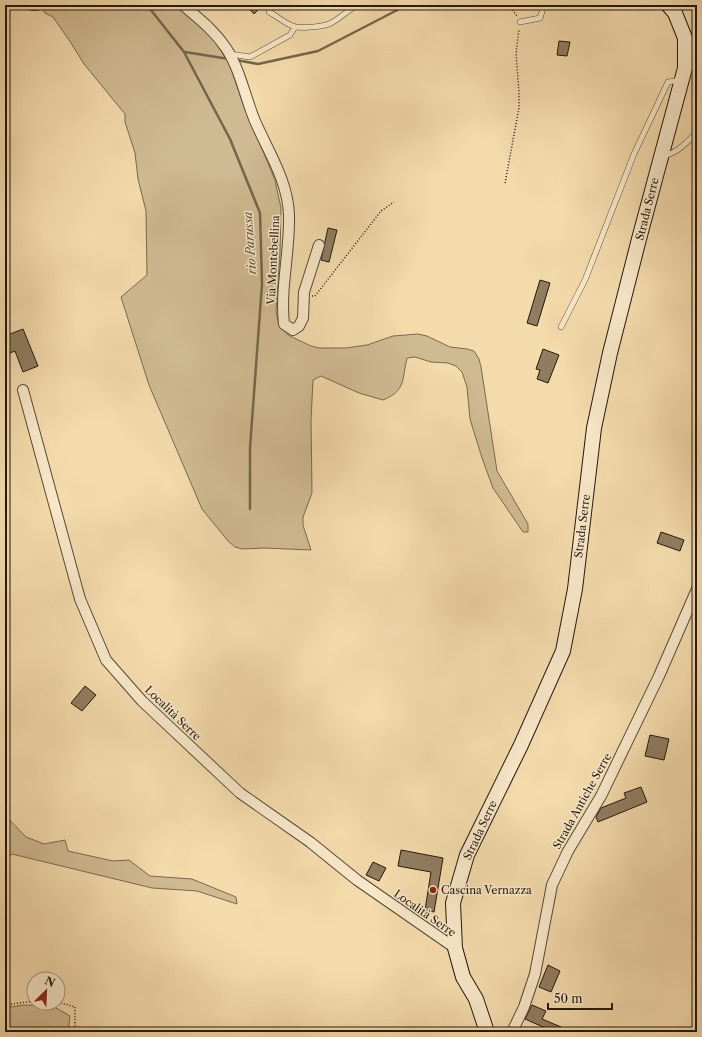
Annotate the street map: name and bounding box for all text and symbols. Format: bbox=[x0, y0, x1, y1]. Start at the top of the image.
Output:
street label: Strada Serre bbox=[632, 176, 662, 242]
water label: rio Parussa bbox=[240, 211, 259, 276]
street label: Via Montebellina bbox=[264, 215, 282, 306]
street label: Strada Serre bbox=[571, 493, 593, 559]
street label: Località Serre bbox=[142, 683, 204, 743]
street label: Strada Antiche Serre bbox=[550, 750, 614, 852]
street label: Strada Serre bbox=[460, 798, 500, 862]
place label: Cascina Vernazza bbox=[441, 883, 532, 897]
marker: Cascina Vernazza bbox=[428, 885, 438, 895]
street label: Località Serre bbox=[391, 886, 459, 940]
north arrow bbox=[26, 971, 66, 1011]
text: N bbox=[43, 974, 58, 990]
scale bar bbox=[548, 985, 612, 1011]
text: 50 m bbox=[554, 991, 583, 1006]

